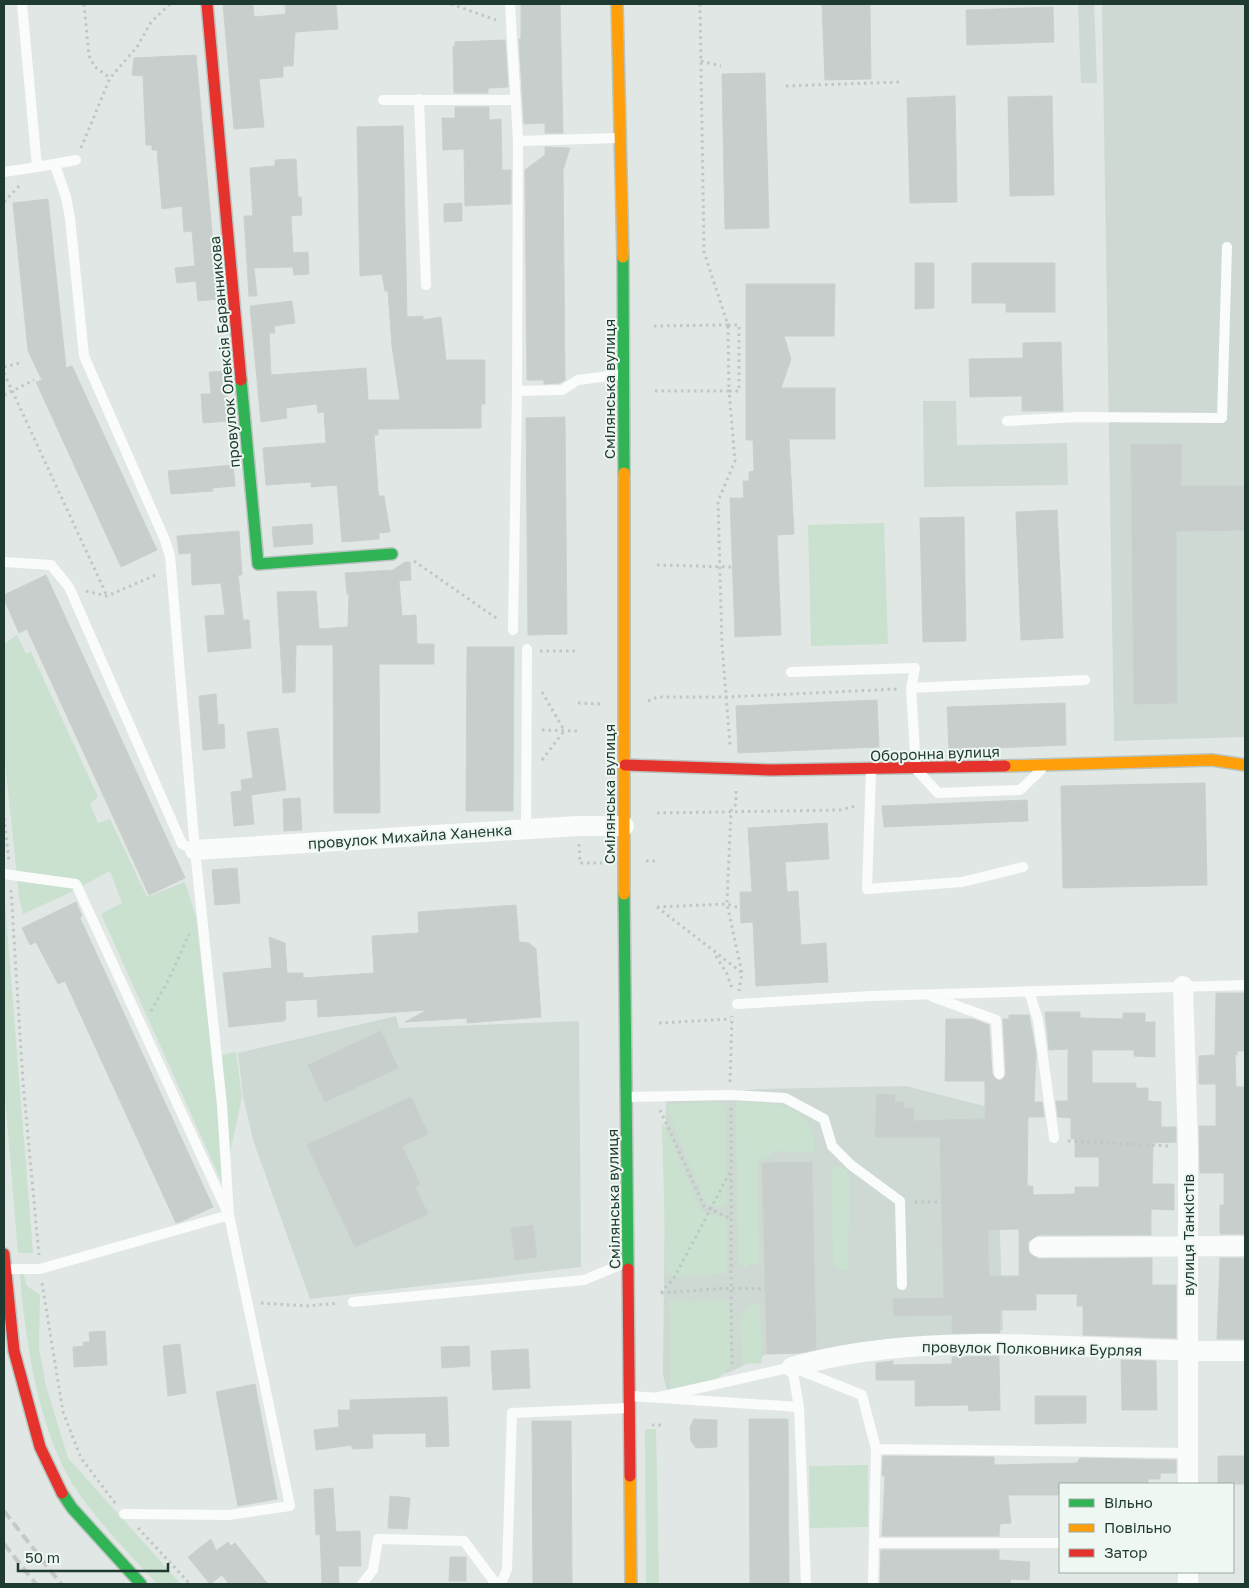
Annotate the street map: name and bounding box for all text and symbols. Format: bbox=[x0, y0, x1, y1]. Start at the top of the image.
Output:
street label: провулок Олексія Баранникова bbox=[205, 235, 243, 469]
street label: Смілянська вулиця bbox=[600, 319, 618, 459]
street label: Смілянська вулиця bbox=[600, 724, 618, 864]
street label: Оборонна вулиця bbox=[870, 742, 1000, 764]
street label: провулок Михайла Ханенка bbox=[307, 820, 513, 852]
street label: Смілянська вулиця bbox=[603, 1129, 623, 1269]
street label: вулиця Танкістів bbox=[1179, 1174, 1197, 1296]
street label: провулок Полковника Бурляя bbox=[922, 1337, 1142, 1359]
legend bbox=[1059, 1483, 1234, 1573]
text: Вільно bbox=[1104, 1493, 1153, 1511]
text: Повільно bbox=[1104, 1518, 1172, 1536]
scale bar bbox=[18, 1540, 168, 1572]
text: Затор bbox=[1104, 1543, 1147, 1561]
text: 50 m bbox=[25, 1548, 60, 1566]

